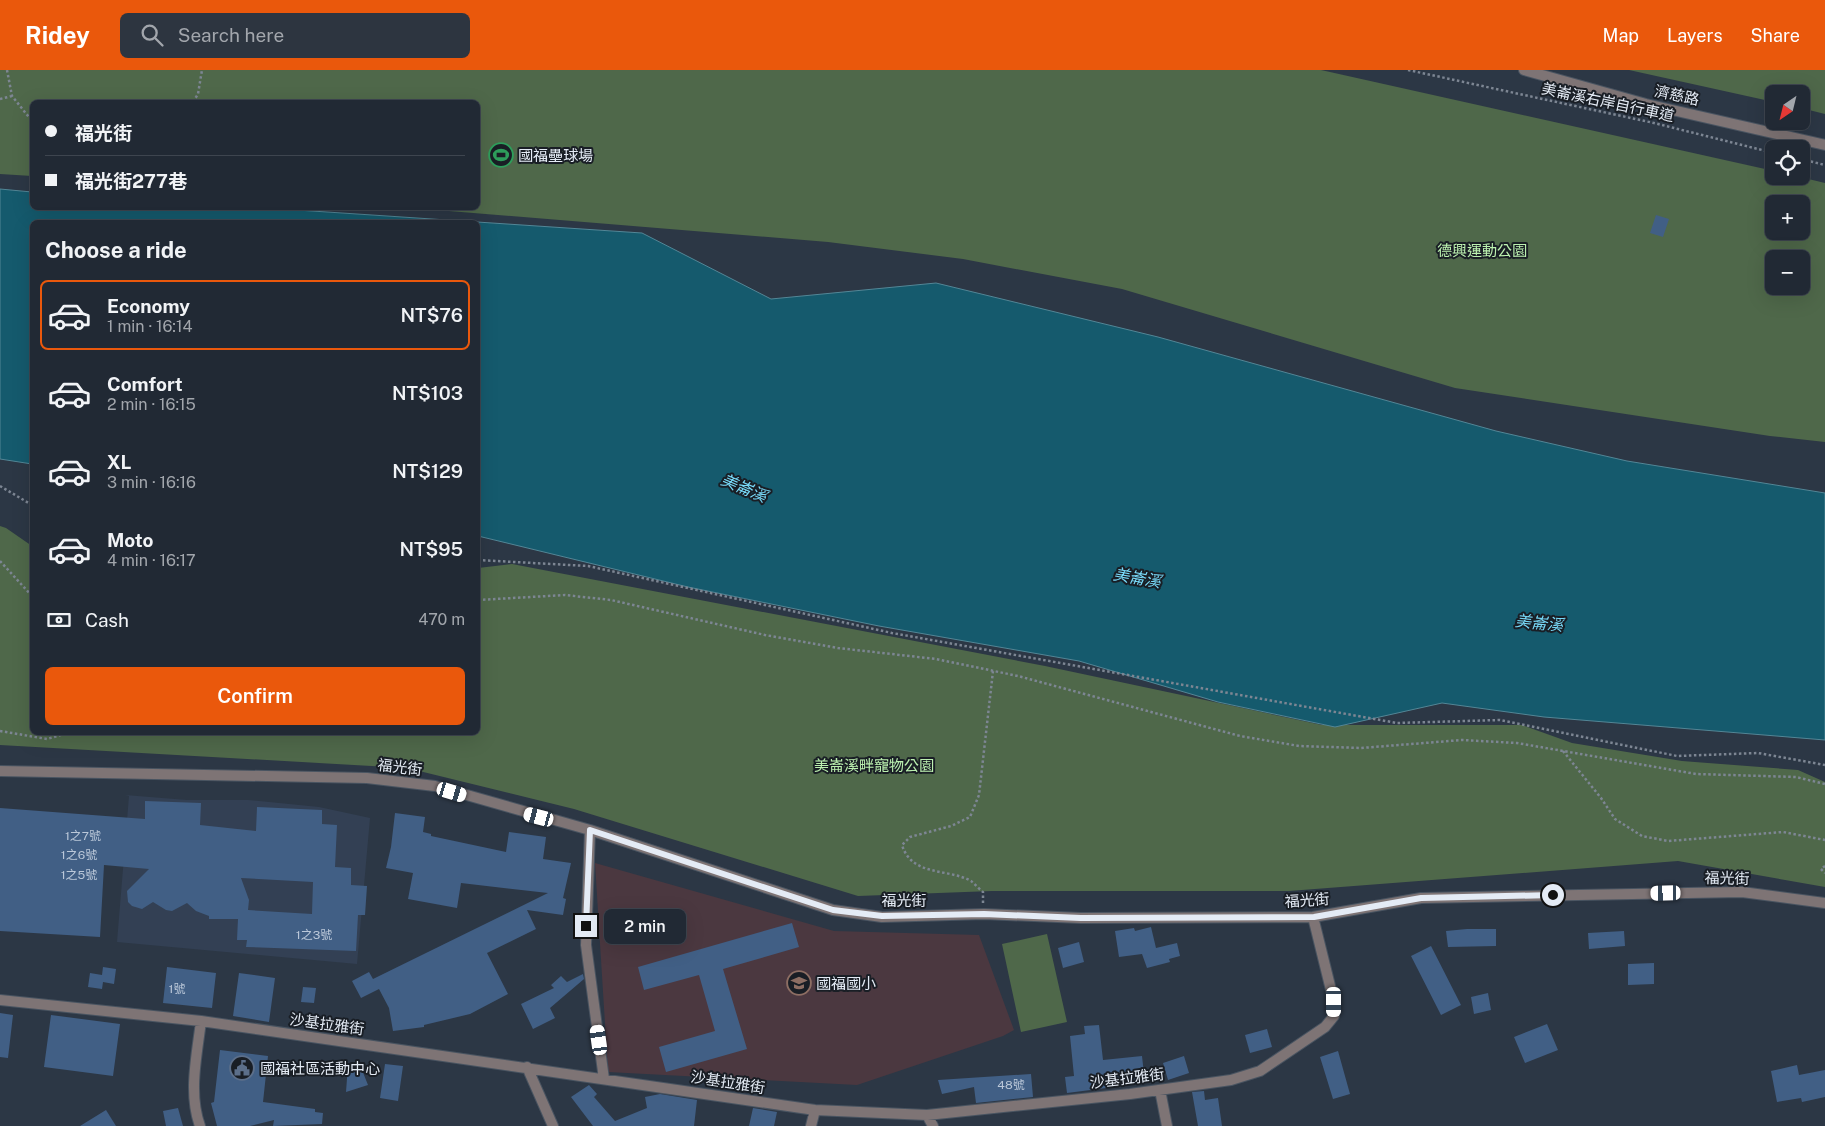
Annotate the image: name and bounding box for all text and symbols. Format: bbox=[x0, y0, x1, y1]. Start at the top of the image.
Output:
search box bbox=[120, 13, 470, 58]
text: Ridey bbox=[25, 21, 90, 49]
icon: search bbox=[138, 21, 166, 49]
text: Search here bbox=[178, 24, 284, 46]
text: Map bbox=[1603, 25, 1639, 46]
text: Layers bbox=[1667, 25, 1723, 46]
text: Share bbox=[1751, 25, 1800, 46]
street label: 美崙溪右岸自行車道 bbox=[1540, 80, 1676, 124]
street label: 濟慈路 bbox=[1653, 82, 1701, 108]
north arrow bbox=[1765, 85, 1810, 130]
map controls bbox=[1765, 85, 1810, 295]
text: 福光街 bbox=[75, 122, 132, 144]
button: locate bbox=[1765, 140, 1810, 185]
sports icon: 國福壘球場 bbox=[488, 142, 514, 168]
place label: 國福壘球場 bbox=[518, 147, 593, 164]
text: 福光街277巷 bbox=[75, 170, 187, 192]
button: + bbox=[1765, 195, 1810, 240]
text: Choose a ride bbox=[45, 237, 187, 263]
park label: 德興運動公園 bbox=[1437, 242, 1527, 259]
button: − bbox=[1765, 250, 1810, 295]
icon: car bbox=[47, 293, 92, 338]
text: Economy bbox=[107, 295, 190, 317]
text: NT$76 bbox=[401, 304, 463, 326]
text: 1 min · 16:14 bbox=[107, 317, 193, 336]
icon: car bbox=[47, 371, 92, 416]
text: Comfort bbox=[107, 373, 183, 395]
text: NT$103 bbox=[392, 382, 463, 404]
text: 2 min · 16:15 bbox=[107, 395, 196, 414]
icon: car bbox=[47, 449, 92, 494]
text: XL bbox=[107, 451, 132, 473]
text: NT$129 bbox=[392, 460, 463, 482]
water label: 美崙溪 bbox=[718, 470, 772, 507]
text: 3 min · 16:16 bbox=[107, 473, 196, 492]
icon: car bbox=[47, 527, 92, 572]
text: Moto bbox=[107, 529, 153, 551]
text: NT$95 bbox=[399, 538, 463, 560]
text: 4 min · 16:17 bbox=[107, 551, 196, 570]
water label: 美崙溪 bbox=[1112, 564, 1164, 592]
icon: cash bbox=[45, 606, 73, 634]
text: Cash bbox=[85, 609, 129, 631]
text: 470 m bbox=[418, 610, 465, 629]
water label: 美崙溪 bbox=[1514, 611, 1566, 635]
button: Confirm bbox=[45, 667, 465, 725]
street label: 福光街 bbox=[377, 756, 423, 778]
park label: 美崙溪畔寵物公園 bbox=[814, 757, 934, 774]
car bbox=[435, 780, 468, 804]
car bbox=[522, 806, 555, 828]
house number: 1之7號 bbox=[65, 829, 101, 843]
house number: 1之6號 bbox=[61, 848, 97, 862]
house number: 1之5號 bbox=[61, 868, 97, 882]
street label: 福光街 bbox=[1704, 869, 1750, 887]
route start bbox=[1542, 884, 1564, 906]
car bbox=[1650, 885, 1681, 901]
street label: 福光街 bbox=[1284, 890, 1330, 910]
street label: 福光街 bbox=[881, 892, 927, 909]
callout: 2 min bbox=[604, 908, 686, 944]
route end bbox=[575, 915, 597, 937]
text: 2 min bbox=[624, 917, 666, 936]
house number: 1之3號 bbox=[296, 928, 332, 942]
school or university icon: 國福國小 bbox=[786, 970, 812, 996]
place label: 國福國小 bbox=[816, 975, 876, 992]
house number: 1號 bbox=[169, 982, 185, 996]
car bbox=[1326, 987, 1341, 1017]
street label: 沙基拉雅街 bbox=[289, 1010, 365, 1038]
car bbox=[589, 1024, 608, 1056]
public building icon: 國福社區活動中心 bbox=[229, 1055, 255, 1081]
place label: 國福社區活動中心 bbox=[260, 1060, 380, 1077]
street label: 沙基拉雅街 bbox=[1089, 1065, 1165, 1091]
street label: 沙基拉雅街 bbox=[690, 1068, 766, 1096]
house number: 48號 bbox=[997, 1078, 1025, 1092]

